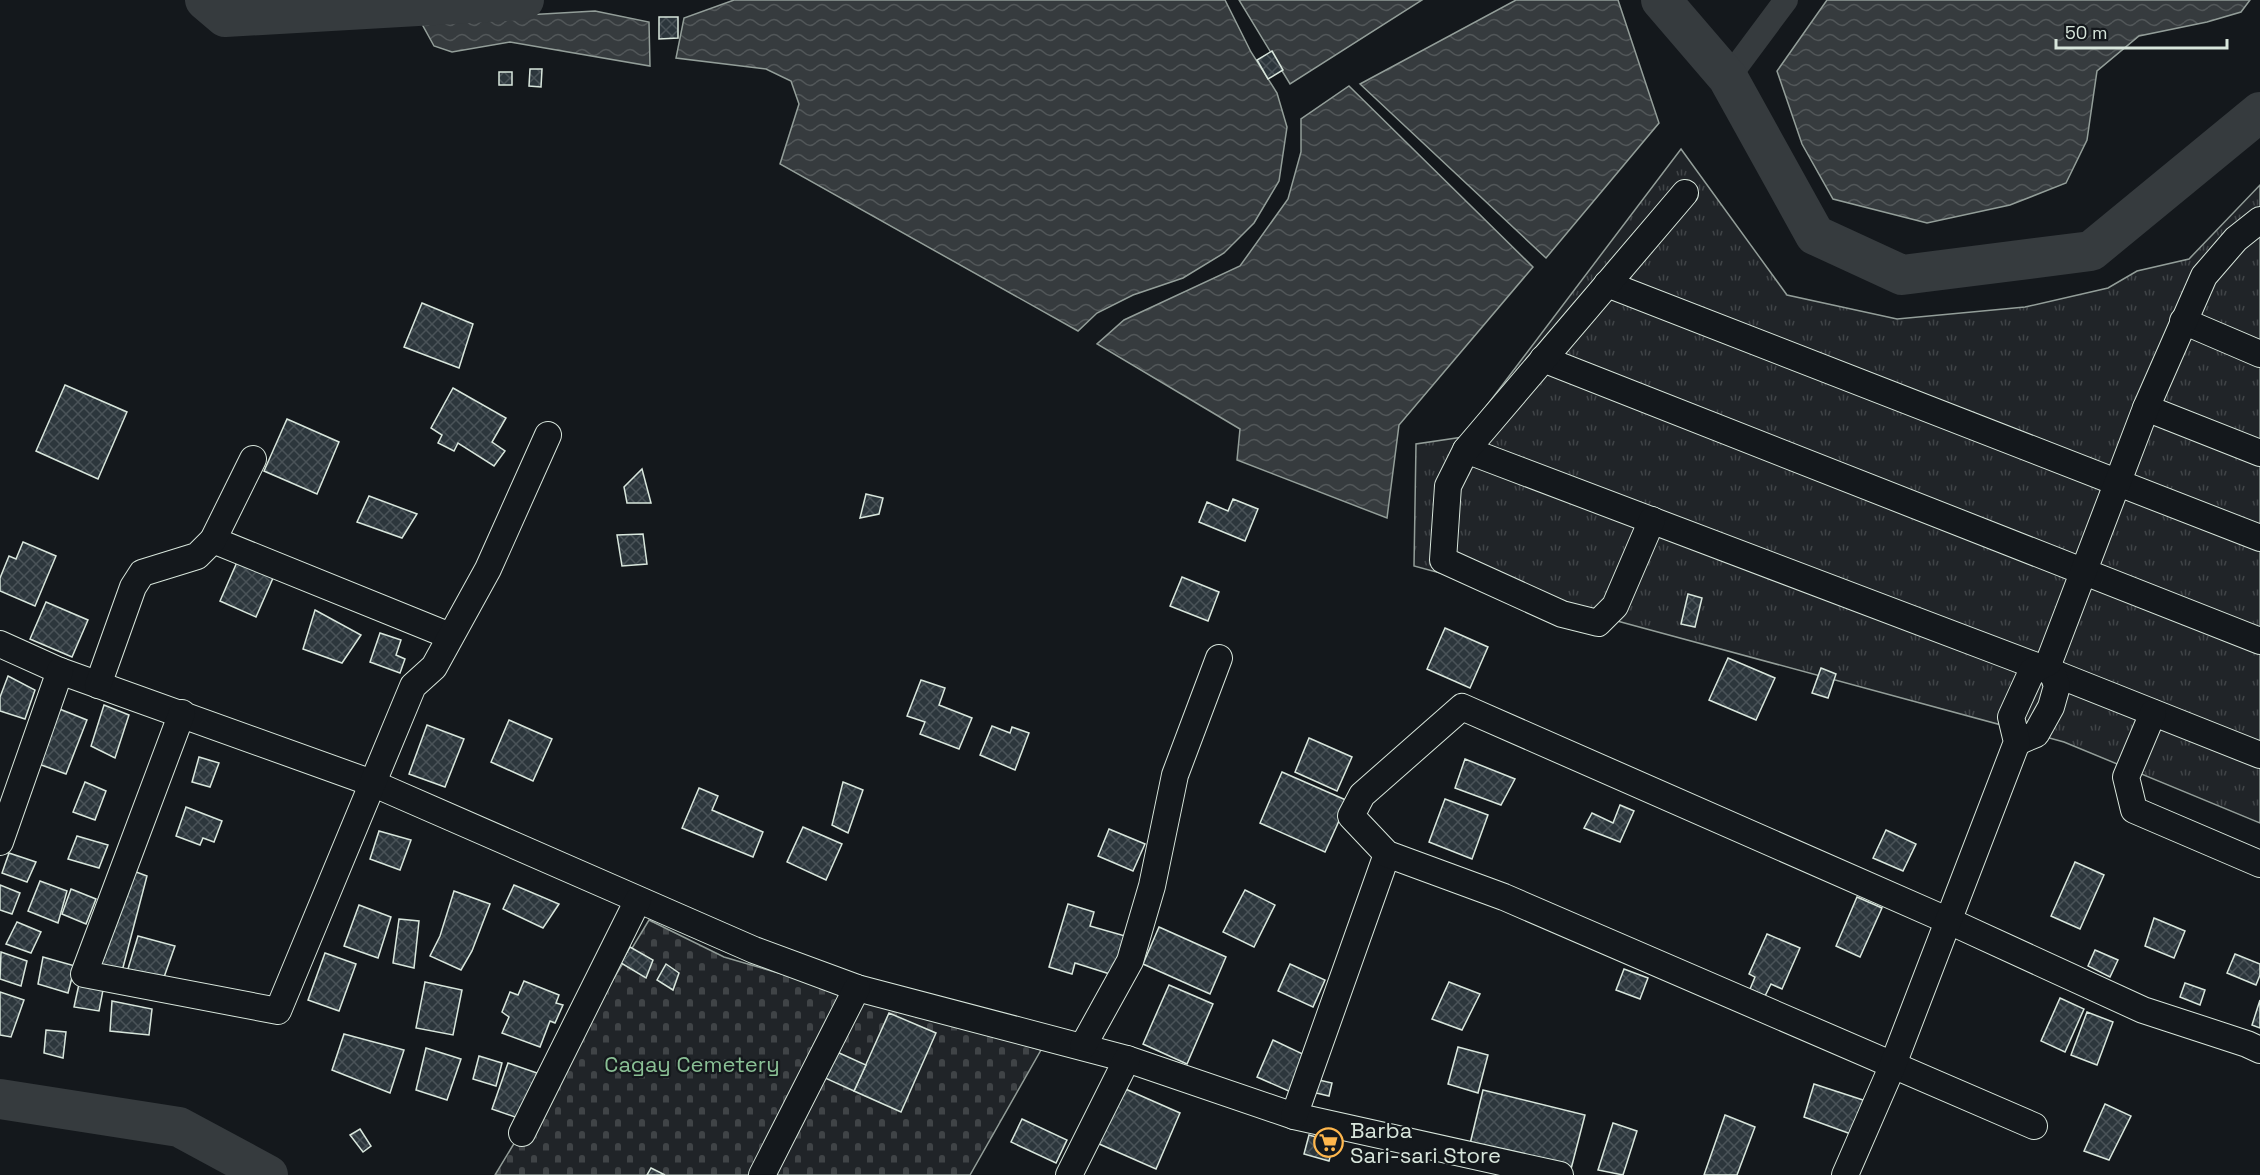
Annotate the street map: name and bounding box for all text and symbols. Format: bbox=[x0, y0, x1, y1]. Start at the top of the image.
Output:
scale bar bbox=[2056, 12, 2227, 50]
text: 50 m bbox=[2065, 21, 2107, 44]
park label: Cagay Cemetery bbox=[604, 1050, 780, 1078]
place label: Barba Sari-sari Store bbox=[1350, 1116, 1501, 1169]
supermarket icon: Barba Sari-sari Store bbox=[1313, 1127, 1345, 1159]

